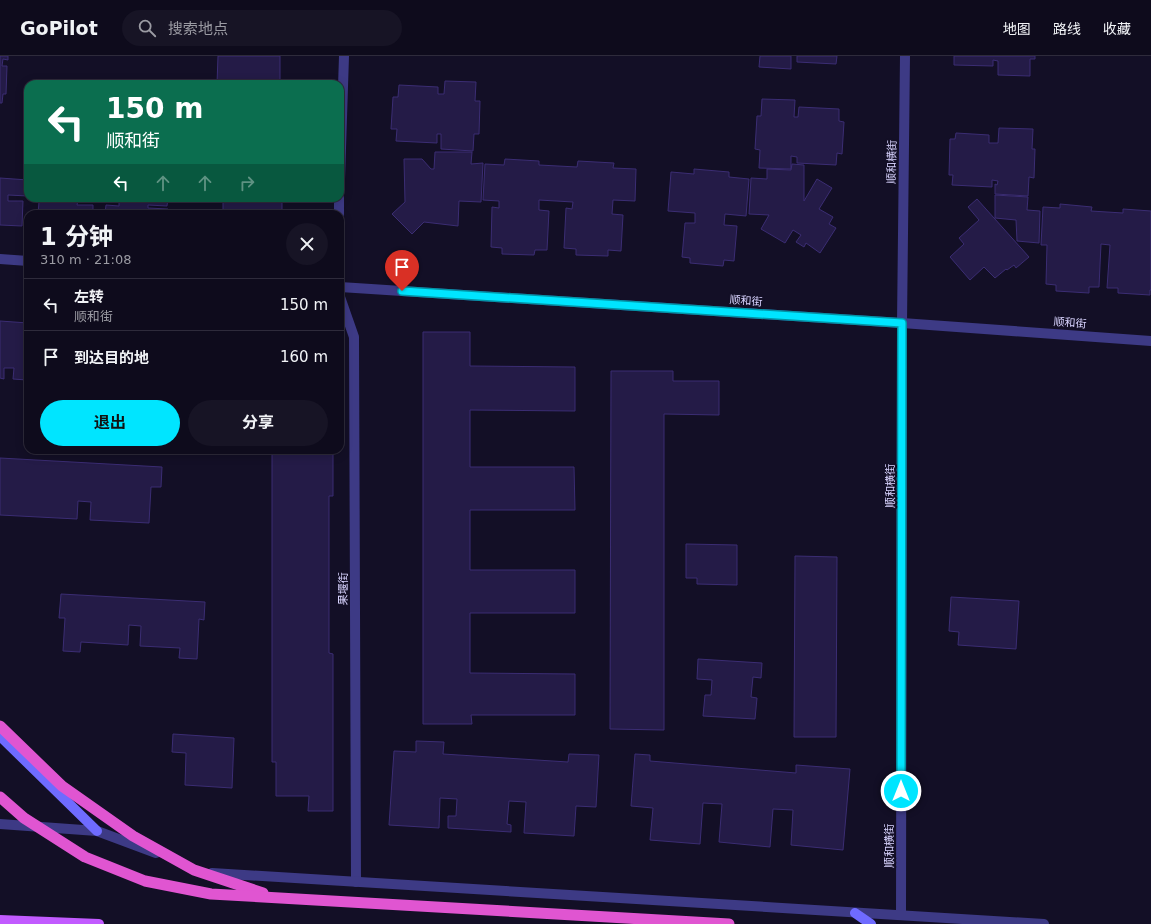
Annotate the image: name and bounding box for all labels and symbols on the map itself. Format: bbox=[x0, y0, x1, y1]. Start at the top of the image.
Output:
street label: 顺和横街 bbox=[885, 140, 899, 184]
pin bbox=[385, 250, 419, 291]
street label: 顺和街 bbox=[729, 293, 763, 309]
street label: 顺和街 bbox=[1053, 315, 1087, 331]
street label: 顺和横街 bbox=[884, 464, 897, 508]
street label: 果堰街 bbox=[337, 573, 350, 606]
position arrow bbox=[880, 770, 922, 812]
street label: 顺和横街 bbox=[883, 824, 896, 868]

